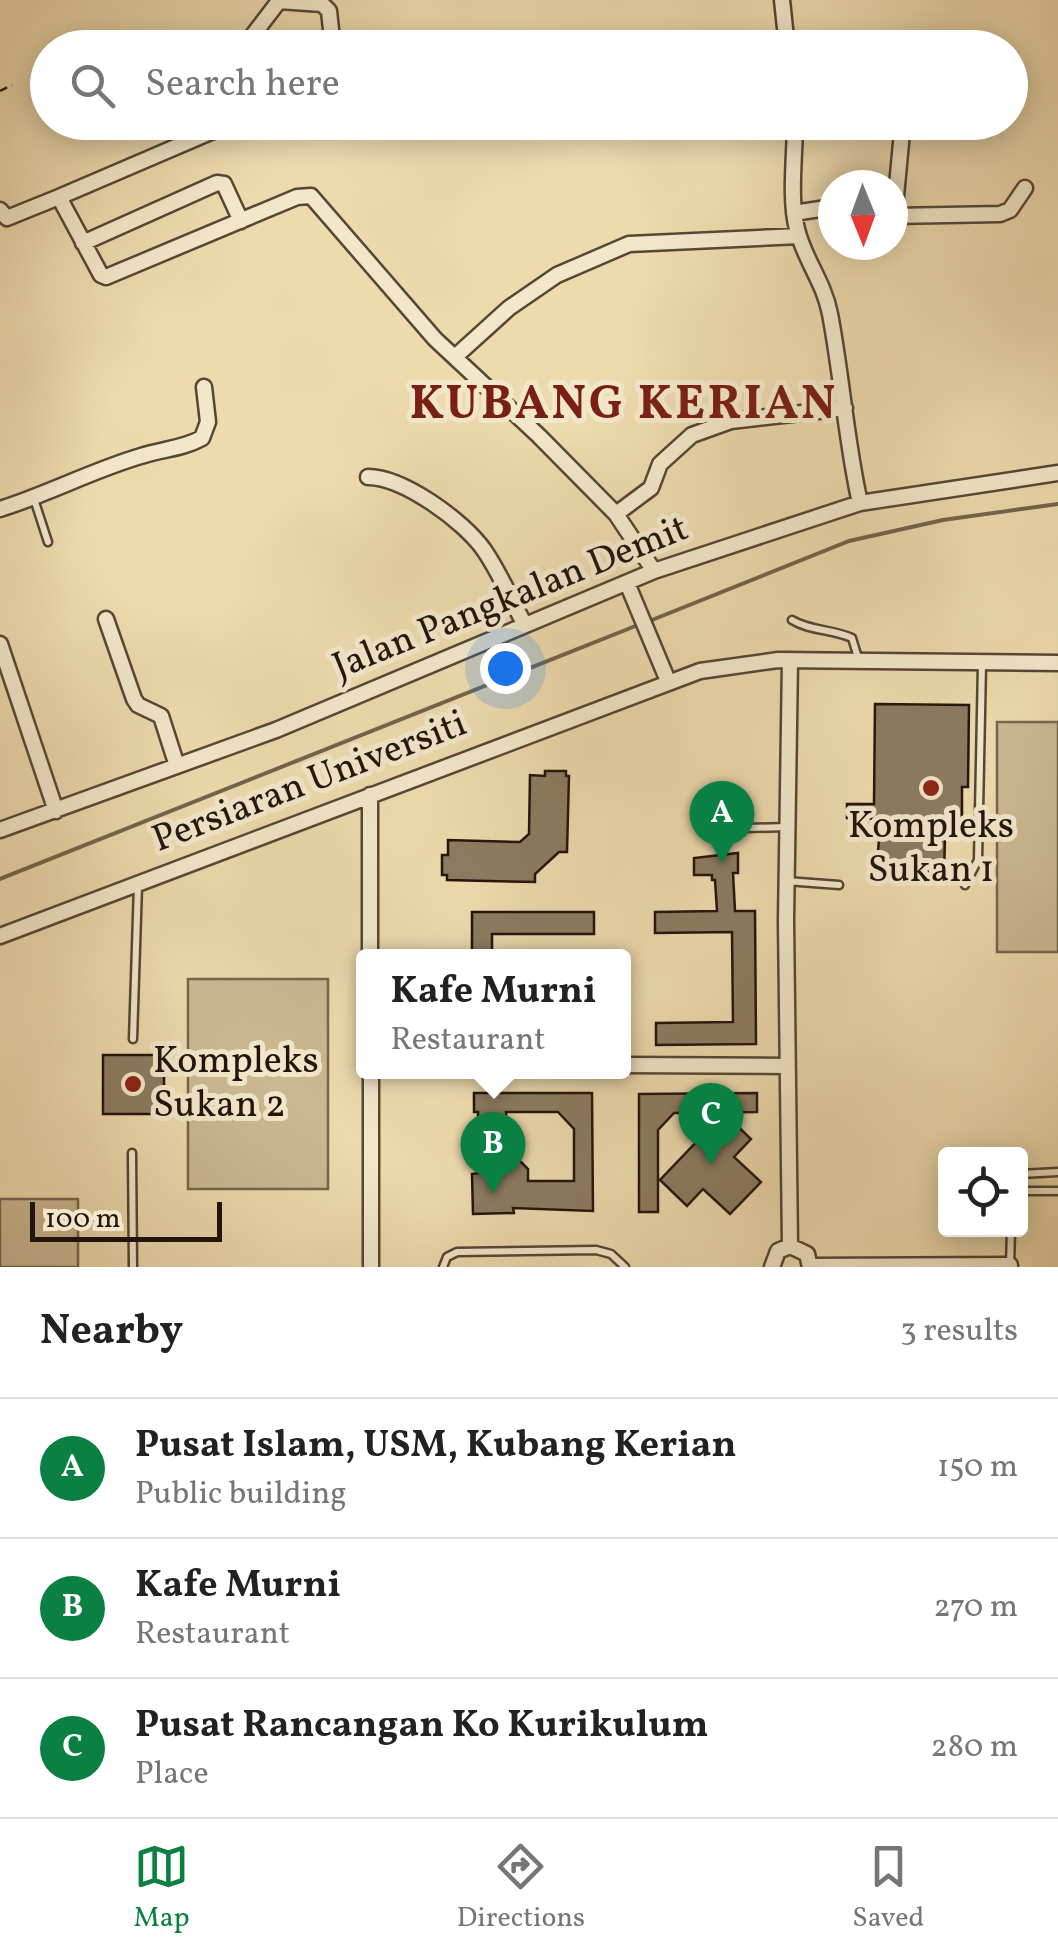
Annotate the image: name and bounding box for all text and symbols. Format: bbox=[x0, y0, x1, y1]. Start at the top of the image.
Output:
search box bbox=[30, 30, 1028, 140]
icon: search bbox=[65, 58, 120, 113]
text: Search here bbox=[145, 59, 340, 112]
north arrow bbox=[818, 170, 908, 260]
district label: KUBANG KERIAN bbox=[410, 372, 838, 439]
street label: Jalan Pangkalan Demit bbox=[325, 503, 697, 695]
your location bbox=[480, 643, 531, 694]
street label: Persiaran Universiti bbox=[145, 699, 475, 867]
marker: Kompleks Sukan 1 bbox=[920, 777, 942, 799]
pin: A bbox=[690, 780, 754, 863]
place label: Kompleks Sukan 1 bbox=[848, 801, 1014, 898]
popup bbox=[356, 949, 631, 1079]
text: Kafe Murni bbox=[391, 966, 596, 1019]
text: Restaurant bbox=[391, 1019, 546, 1063]
place label: Kompleks Sukan 2 bbox=[153, 1036, 319, 1133]
marker: Kompleks Sukan 2 bbox=[122, 1073, 144, 1095]
pin: C bbox=[678, 1082, 744, 1165]
pin: B bbox=[460, 1112, 526, 1194]
map controls bbox=[938, 1147, 1028, 1237]
button: locate bbox=[938, 1147, 1028, 1237]
scale bar bbox=[30, 1197, 222, 1242]
text: 100 m bbox=[45, 1200, 120, 1239]
text: Nearby bbox=[40, 1303, 183, 1362]
text: 3 results bbox=[900, 1310, 1018, 1354]
text: Pusat Islam, USM, Kubang Kerian bbox=[135, 1420, 736, 1473]
text: A bbox=[61, 1446, 84, 1490]
text: 150 m bbox=[937, 1446, 1018, 1490]
text: Public building bbox=[135, 1473, 347, 1517]
text: Kafe Murni bbox=[135, 1560, 341, 1613]
text: B bbox=[62, 1586, 83, 1630]
text: 270 m bbox=[933, 1586, 1018, 1630]
text: Restaurant bbox=[135, 1613, 290, 1657]
text: Pusat Rancangan Ko Kurikulum bbox=[135, 1700, 709, 1753]
text: C bbox=[62, 1726, 83, 1770]
text: 280 m bbox=[931, 1726, 1018, 1770]
text: Place bbox=[135, 1753, 209, 1797]
tab: Map bbox=[134, 1839, 190, 1938]
tab: Directions bbox=[457, 1839, 585, 1938]
tab: Saved bbox=[852, 1839, 924, 1938]

